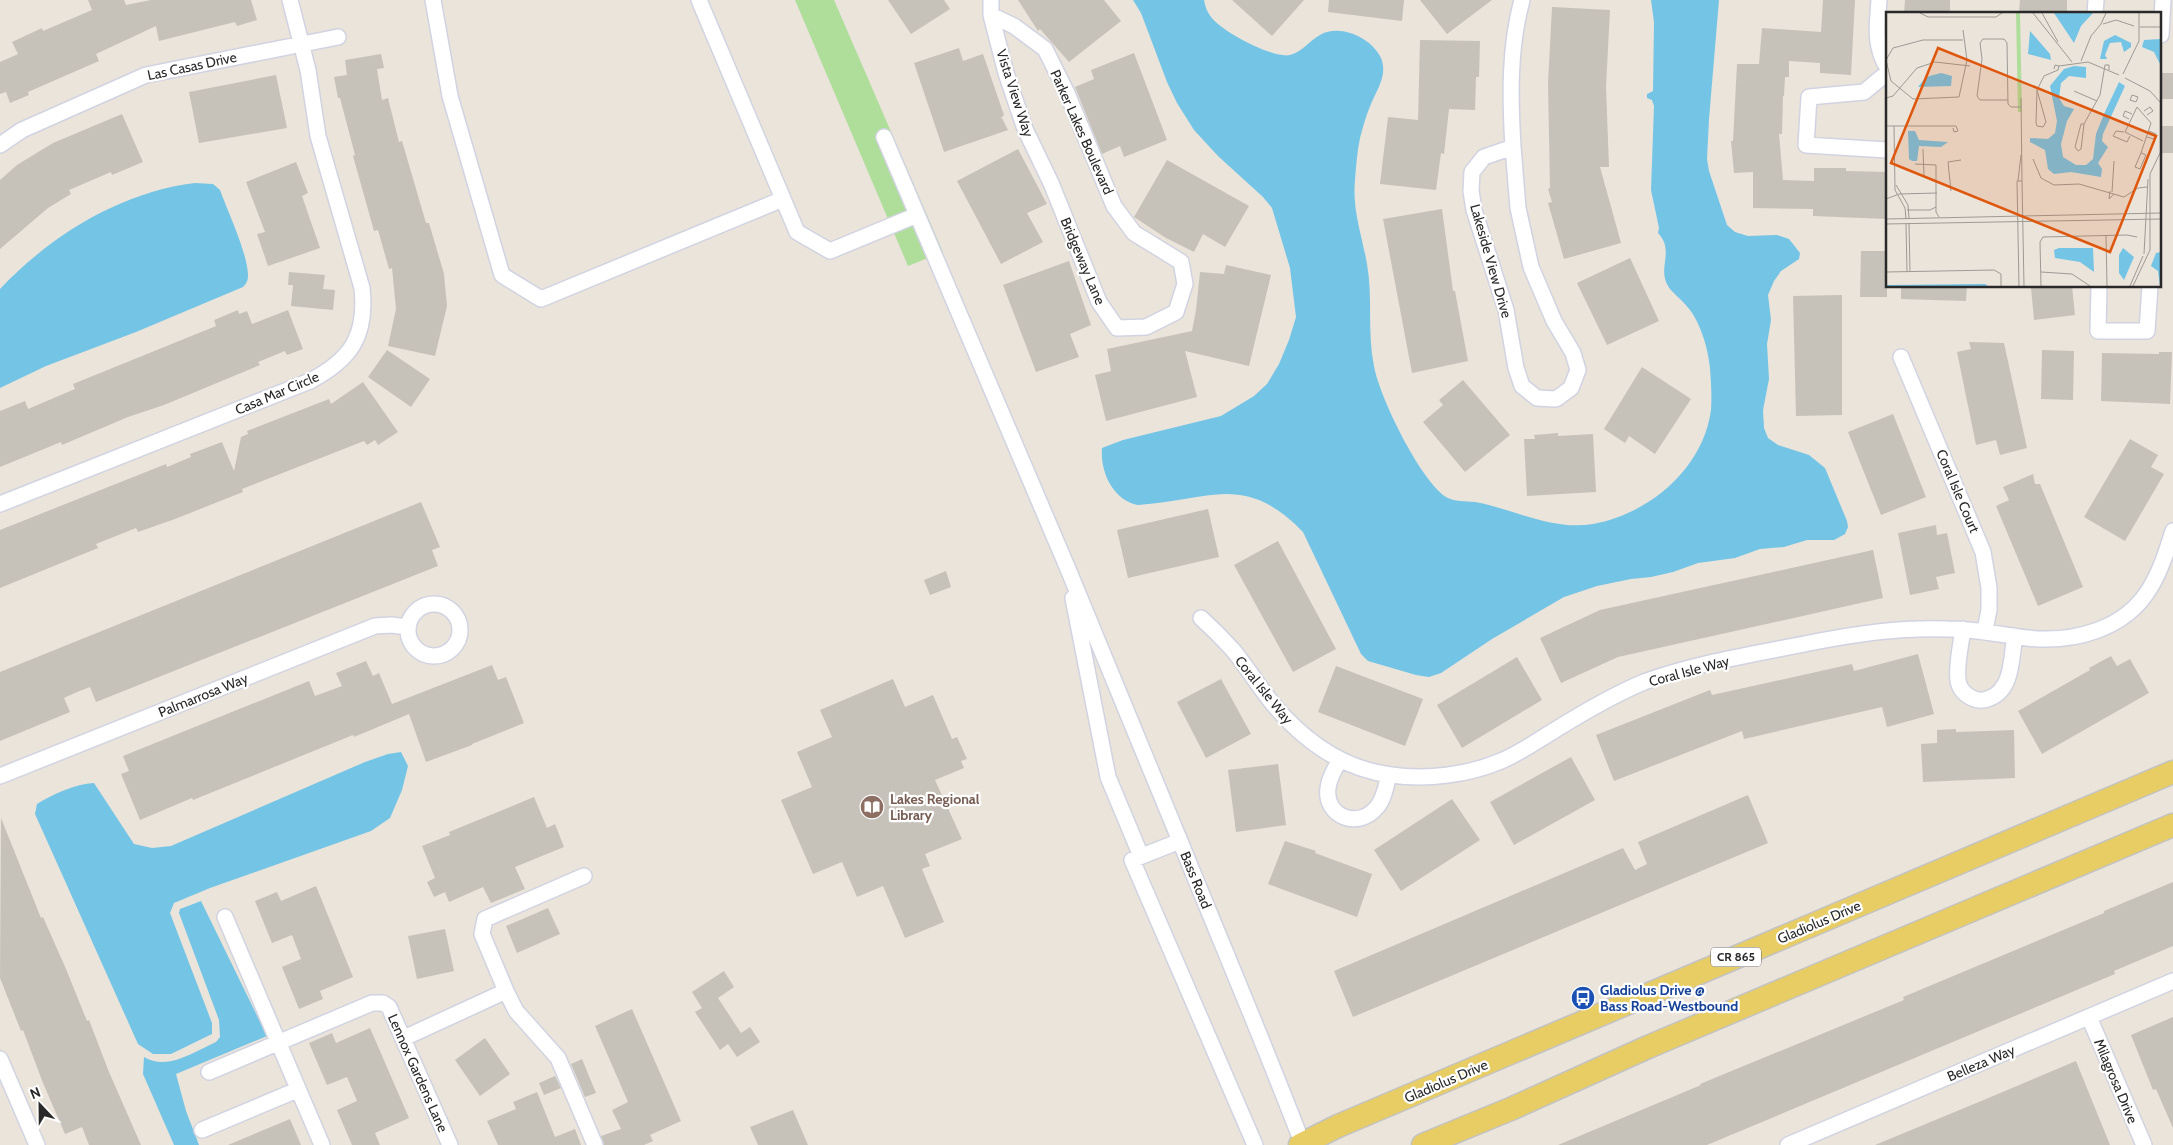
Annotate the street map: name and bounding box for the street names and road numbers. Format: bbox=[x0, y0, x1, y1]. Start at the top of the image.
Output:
street label: Vista View Way bbox=[992, 47, 1038, 139]
street label: Las Casas Drive bbox=[146, 48, 238, 84]
street label: Parker Lakes Boulevard bbox=[1046, 67, 1118, 197]
street label: Lakeside View Drive bbox=[1466, 202, 1516, 320]
street label: Bridgeway Lane bbox=[1057, 215, 1109, 307]
street label: Casa Mar Circle bbox=[232, 367, 322, 419]
street label: Coral Isle Court bbox=[1932, 447, 1984, 536]
street label: Coral Isle Way bbox=[1231, 652, 1297, 728]
street label: Coral Isle Way bbox=[1647, 652, 1731, 690]
street label: Palmarrosa Way bbox=[156, 669, 250, 721]
street label: Bass Road bbox=[1176, 849, 1216, 911]
street label: Gladiolus Drive bbox=[1775, 896, 1863, 948]
road number: CR 865 bbox=[1711, 948, 1761, 966]
street label: Lennox Gardens Lane bbox=[384, 1011, 452, 1135]
street label: Milagrosa Drive bbox=[2090, 1036, 2142, 1126]
street label: Belleza Way bbox=[1944, 1041, 2018, 1085]
street label: Gladiolus Drive bbox=[1402, 1055, 1490, 1107]

